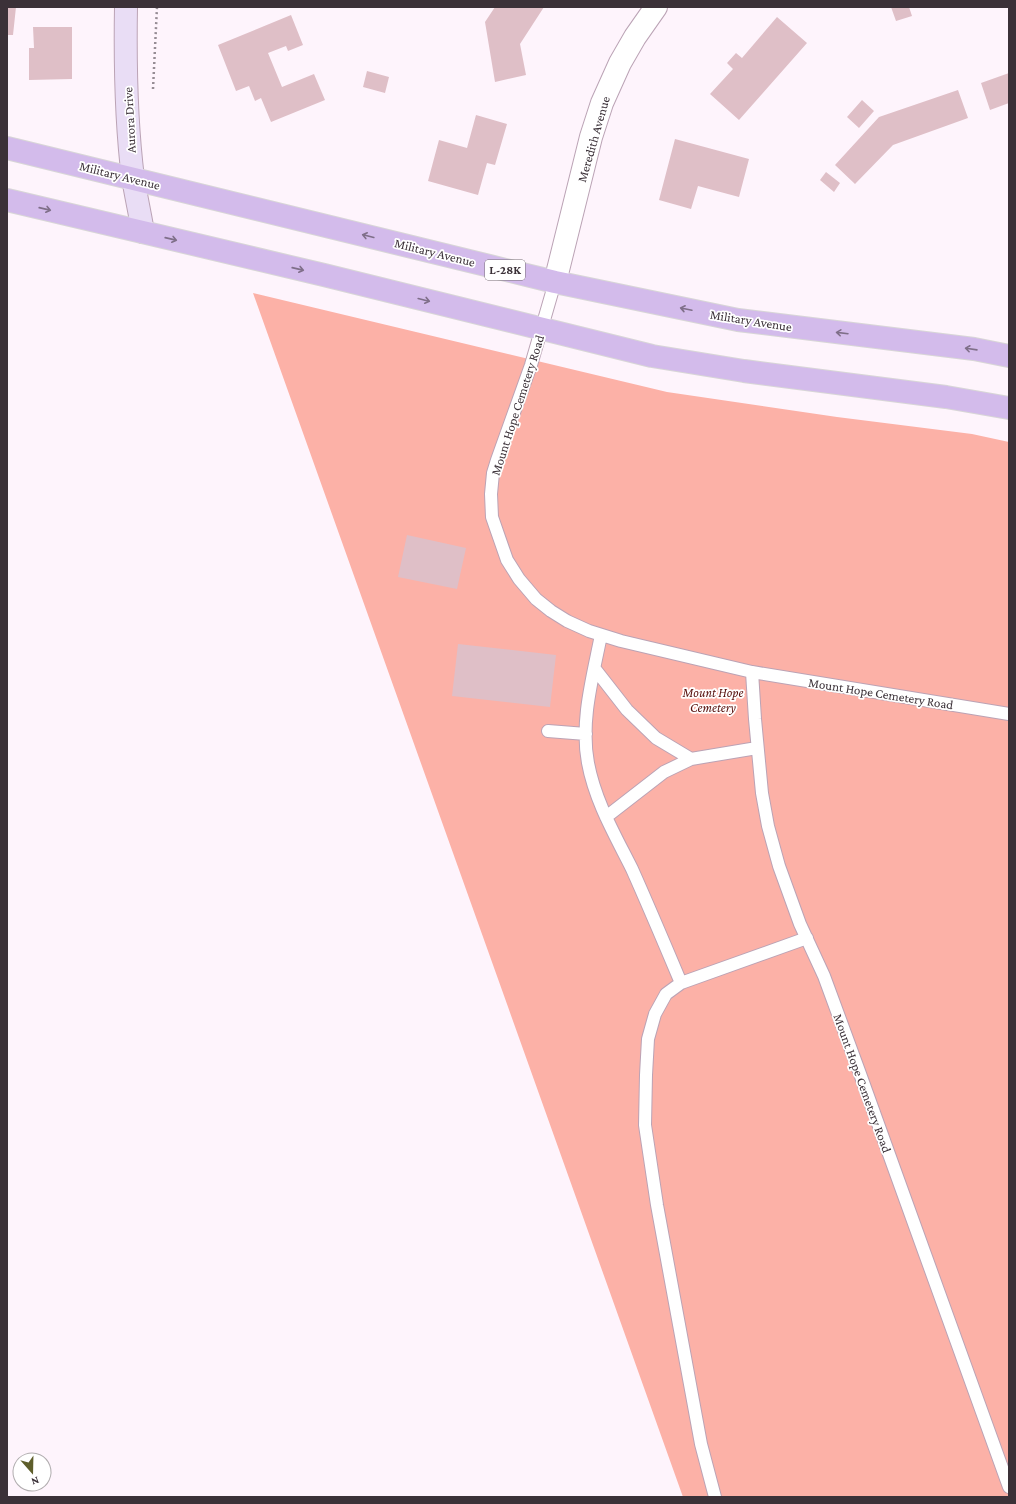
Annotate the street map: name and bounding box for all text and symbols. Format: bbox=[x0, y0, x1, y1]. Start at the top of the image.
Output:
street label: Aurora Drive bbox=[120, 86, 139, 153]
street label: Meredith Avenue bbox=[574, 94, 613, 184]
street label: Military Avenue bbox=[78, 158, 162, 193]
one-way arrow bbox=[38, 206, 51, 213]
one-way arrow bbox=[362, 232, 375, 239]
street label: Military Avenue bbox=[393, 235, 477, 270]
one-way arrow bbox=[165, 236, 178, 243]
road number: L-28K bbox=[485, 260, 525, 280]
one-way arrow bbox=[291, 266, 304, 273]
one-way arrow bbox=[417, 297, 430, 304]
one-way arrow bbox=[679, 305, 692, 313]
street label: Military Avenue bbox=[709, 307, 793, 334]
one-way arrow bbox=[836, 330, 849, 337]
street label: Mount Hope Cemetery Road bbox=[488, 333, 547, 477]
one-way arrow bbox=[965, 345, 978, 353]
street label: Mount Hope Cemetery Road bbox=[807, 675, 955, 712]
park label: Mount Hope Cemetery bbox=[682, 685, 744, 715]
street label: Mount Hope Cemetery Road bbox=[830, 1012, 895, 1155]
north arrow bbox=[12, 1452, 52, 1492]
text: N bbox=[29, 1474, 41, 1488]

